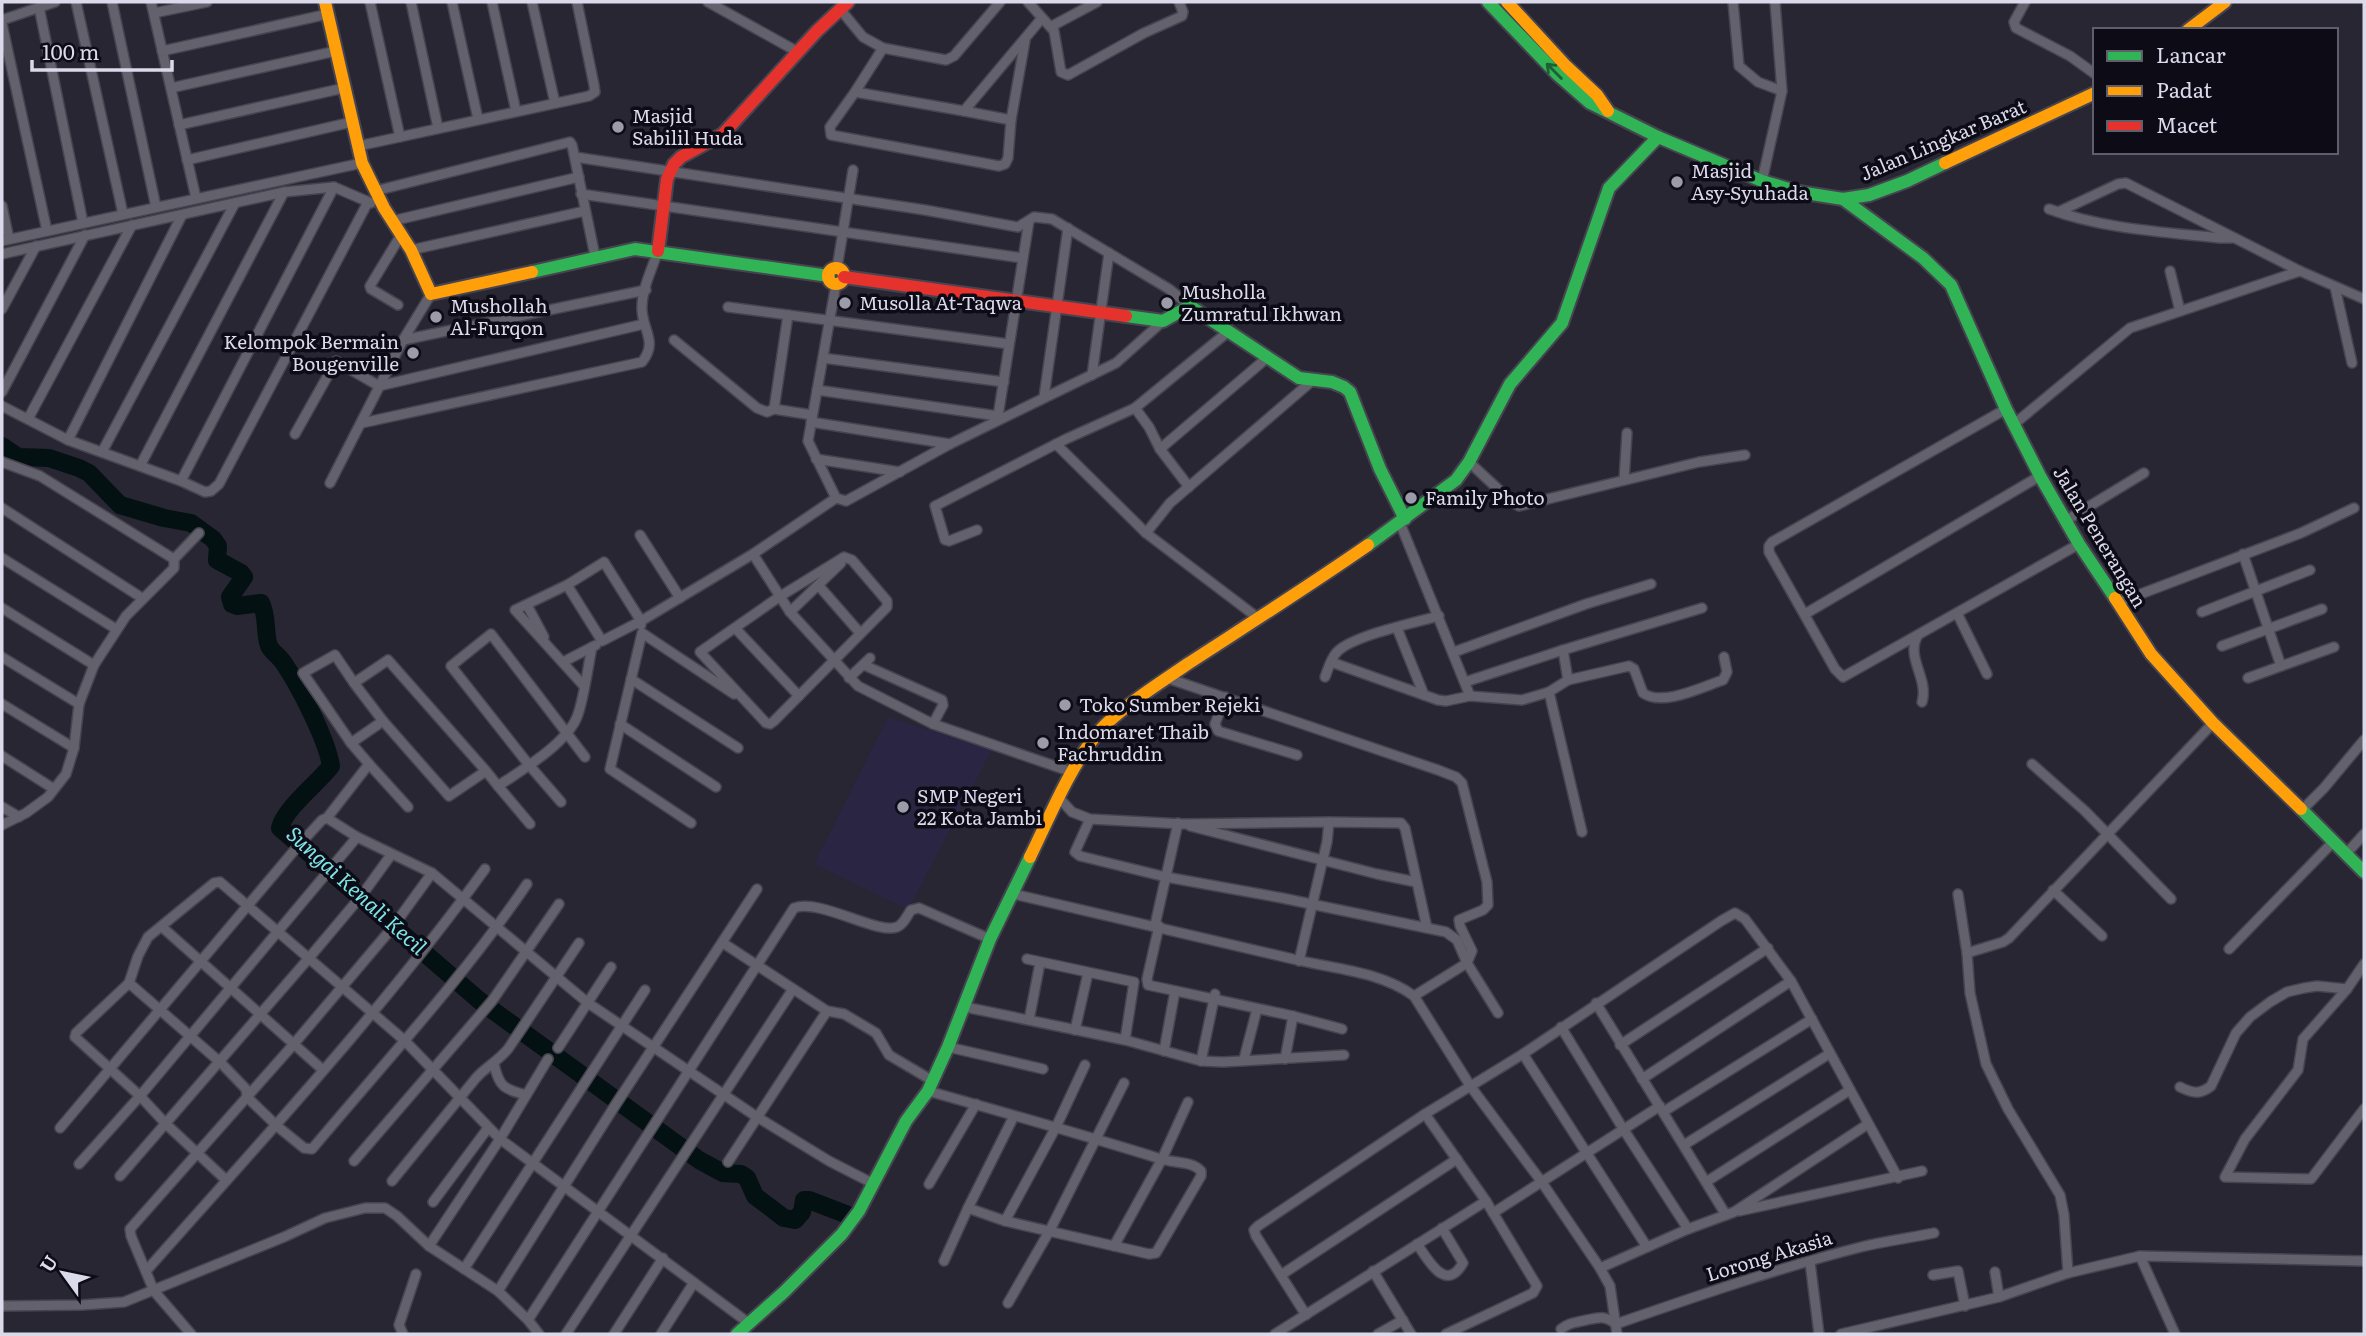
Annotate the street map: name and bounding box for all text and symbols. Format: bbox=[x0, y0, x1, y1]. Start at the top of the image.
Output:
scale bar bbox=[32, 28, 172, 72]
legend bbox=[2093, 28, 2338, 154]
text: 100 m bbox=[42, 35, 99, 66]
text: Lancar bbox=[2156, 38, 2226, 69]
one-way arrow bbox=[1546, 63, 1563, 80]
text: Padat bbox=[2156, 73, 2212, 104]
street label: Jalan Lingkar Barat bbox=[1855, 91, 2030, 187]
place label: Masjid Sabilil Huda bbox=[632, 101, 744, 151]
text: Macet bbox=[2156, 108, 2218, 139]
marker: Masjid Sabilil Huda bbox=[610, 119, 626, 135]
place label: Masjid Asy-Syuhada bbox=[1691, 156, 1809, 206]
marker: Masjid Asy-Syuhada bbox=[1669, 174, 1685, 190]
place label: Musholla Zumratul Ikhwan bbox=[1181, 277, 1342, 327]
place label: Musolla At-Taqwa bbox=[859, 288, 1023, 316]
place label: Mushollah Al-Furqon bbox=[450, 291, 548, 341]
marker: Musolla At-Taqwa bbox=[837, 295, 853, 311]
marker: Musholla Zumratul Ikhwan bbox=[1159, 295, 1175, 311]
marker: Mushollah Al-Furqon bbox=[428, 309, 444, 325]
place label: Kelompok Bermain Bougenville bbox=[223, 327, 399, 377]
marker: Kelompok Bermain Bougenville bbox=[405, 345, 421, 361]
street label: Jalan Penerangan bbox=[2047, 460, 2154, 613]
place label: Family Photo bbox=[1425, 483, 1545, 511]
marker: Family Photo bbox=[1403, 490, 1419, 506]
place label: Toko Sumber Rejeki bbox=[1079, 690, 1260, 718]
marker: Toko Sumber Rejeki bbox=[1057, 697, 1073, 713]
place label: Indomaret Thaib Fachruddin bbox=[1057, 717, 1209, 767]
marker: Indomaret Thaib Fachruddin bbox=[1035, 735, 1051, 751]
place label: SMP Negeri 22 Kota Jambi bbox=[917, 781, 1042, 831]
marker: SMP Negeri 22 Kota Jambi bbox=[895, 799, 911, 815]
water label: Sungai Kenali Kecil bbox=[281, 818, 435, 961]
street label: Lorong Akasia bbox=[1702, 1222, 1836, 1288]
north arrow bbox=[28, 1238, 98, 1308]
text: U bbox=[32, 1249, 64, 1277]

